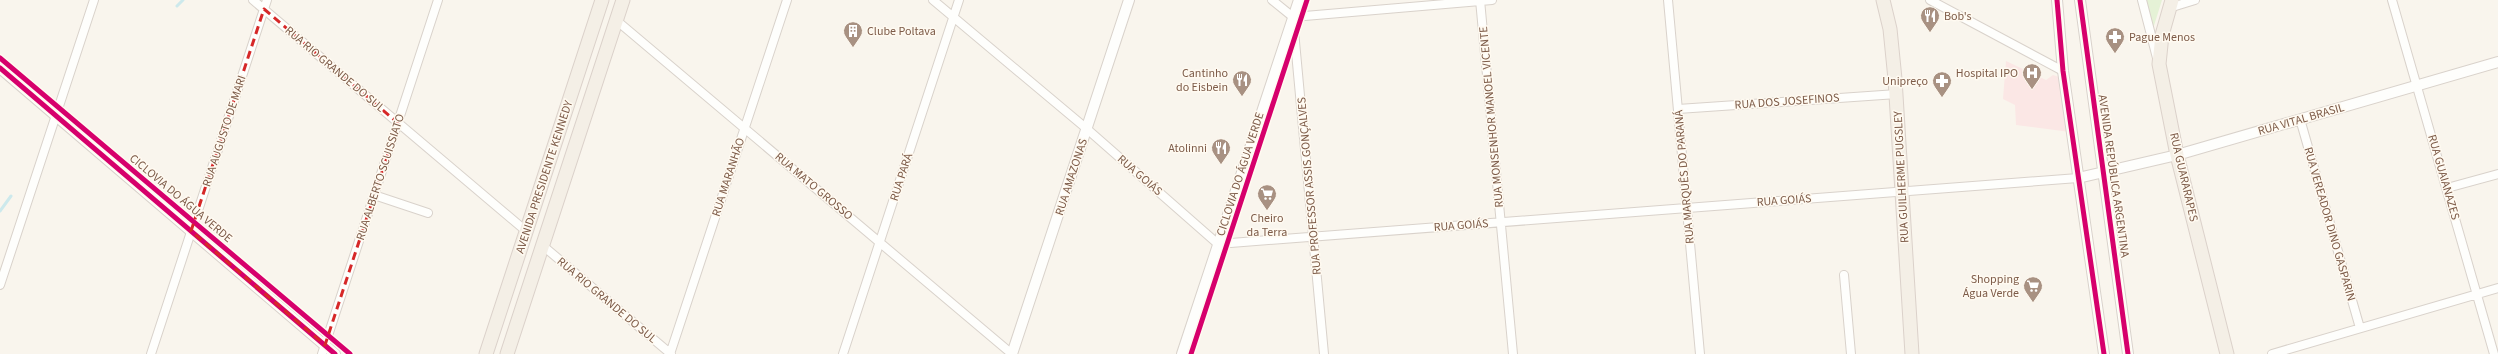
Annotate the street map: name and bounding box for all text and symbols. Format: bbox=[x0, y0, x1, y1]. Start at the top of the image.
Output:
restaurant icon: Bob's bbox=[1919, 5, 1941, 33]
place label: Bob's bbox=[1944, 8, 1972, 25]
building icon: Clube Poltava bbox=[842, 20, 864, 48]
street label: RUA RIO GRANDE DO SUL bbox=[281, 22, 389, 116]
place label: Clube Poltava bbox=[867, 23, 936, 40]
street label: RUA MONSENHOR MANOEL VICENTE bbox=[1475, 26, 1508, 208]
pharmacy icon: Pague Menos bbox=[2104, 26, 2126, 54]
place label: Pague Menos bbox=[2129, 29, 2195, 46]
hospital icon: Hospital IPO bbox=[2021, 62, 2043, 90]
place label: Cantinho do Eisbein bbox=[1176, 65, 1228, 96]
place label: Hospital IPO bbox=[1956, 65, 2018, 82]
restaurant icon: Cantinho do Eisbein bbox=[1231, 69, 1253, 97]
pharmacy icon: Unipreço bbox=[1931, 70, 1953, 98]
street label: RUA AUGUSTO DE MARI bbox=[198, 73, 251, 189]
place label: Unipreço bbox=[1882, 73, 1928, 90]
street label: RUA DOS JOSEFINOS bbox=[1734, 89, 1840, 114]
street label: AVENIDA REPÚBLICA ARGENTINA bbox=[2094, 94, 2133, 259]
street label: RUA PROFESSOR ASSIS GONÇALVES bbox=[1293, 96, 1326, 276]
street label: AVENIDA PRESIDENTE KENNEDY bbox=[512, 98, 577, 256]
street label: RUA VITAL BRASIL bbox=[2256, 99, 2346, 140]
street label: RUA MARQUÊS DO PARANÁ bbox=[1670, 109, 1699, 245]
street label: CICLOVIA DO ÁGUA VERDE bbox=[1212, 110, 1269, 238]
street label: RUA GUILHERME PUGSLEY bbox=[1890, 110, 1913, 243]
street label: RUA ALBERTO SCUISSIATO bbox=[352, 112, 409, 243]
street label: RUA GUARARAPES bbox=[2165, 131, 2202, 223]
street label: RUA GUAIANAZES bbox=[2423, 133, 2464, 222]
street label: RUA MARANHÃO bbox=[708, 136, 749, 219]
street label: RUA AMAZONAS bbox=[1051, 137, 1092, 218]
restaurant icon: Atolinni bbox=[1210, 137, 1232, 165]
place label: Atolinni bbox=[1168, 140, 1207, 157]
street label: RUA VEREADOR DINO GASPARIN bbox=[2299, 145, 2360, 303]
street label: RUA MATO GROSSO bbox=[771, 149, 856, 224]
street label: CICLOVIA DO ÁGUA VERDE bbox=[126, 150, 236, 247]
street label: RUA PARÁ bbox=[886, 151, 917, 203]
street label: RUA GOIÁS bbox=[1113, 151, 1166, 200]
supermarket icon: Cheiro da Terra bbox=[1256, 183, 1278, 211]
street label: RUA GOIÁS bbox=[1756, 190, 1812, 211]
place label: Cheiro da Terra bbox=[1247, 210, 1287, 241]
street label: RUA GOIÁS bbox=[1433, 215, 1489, 236]
street label: RUA RIO GRANDE DO SUL bbox=[553, 253, 661, 347]
place label: Shopping Água Verde bbox=[1963, 271, 2019, 302]
supermarket icon: Shopping Água Verde bbox=[2022, 275, 2044, 303]

